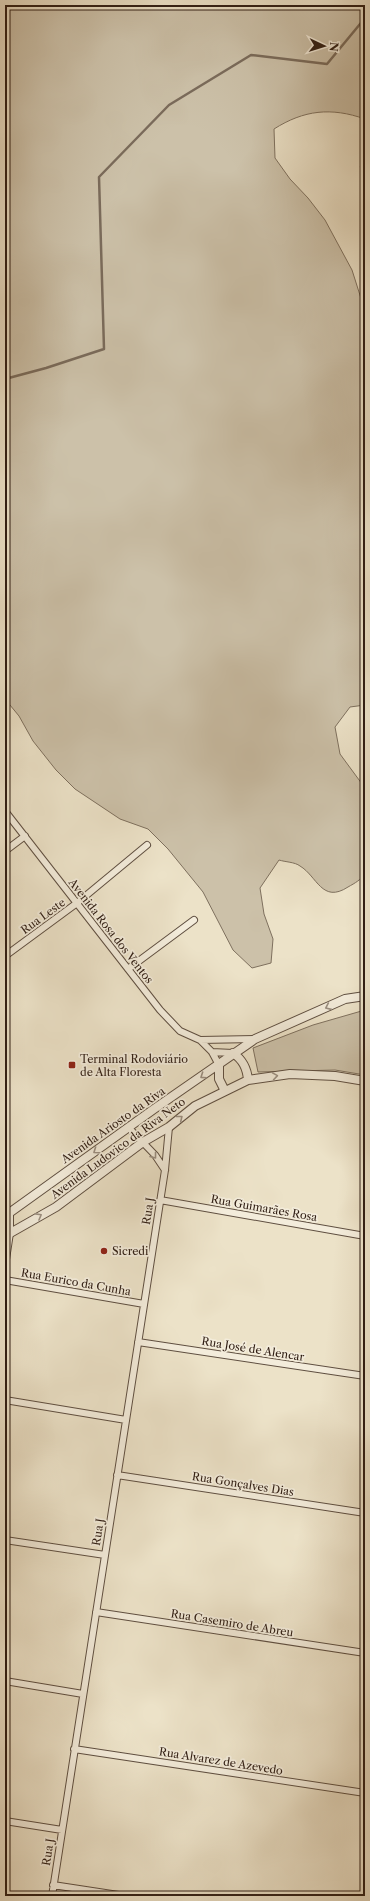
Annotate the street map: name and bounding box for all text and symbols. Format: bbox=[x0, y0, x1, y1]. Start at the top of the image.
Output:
north arrow bbox=[304, 26, 344, 66]
text: N bbox=[327, 41, 341, 52]
street label: Avenida Rosa dos Ventos bbox=[65, 875, 156, 986]
street label: Rua Leste bbox=[18, 895, 68, 937]
one-way arrow bbox=[325, 1002, 332, 1010]
place label: Terminal Rodoviário de Alta Floresta bbox=[80, 1052, 188, 1079]
marker: Terminal Rodoviário de Alta Floresta bbox=[67, 1060, 77, 1070]
one-way arrow bbox=[200, 1071, 207, 1078]
one-way arrow bbox=[272, 1072, 278, 1081]
street label: Avenida Ariosto da Riva bbox=[58, 1084, 168, 1167]
street label: Avenida Ludovico da Riva Neto bbox=[47, 1094, 188, 1202]
one-way arrow bbox=[175, 1116, 182, 1123]
one-way arrow bbox=[93, 1146, 100, 1154]
one-way arrow bbox=[150, 1151, 157, 1158]
street label: Rua Guimarães Rosa bbox=[210, 1192, 319, 1224]
street label: Rua J bbox=[139, 1196, 157, 1226]
one-way arrow bbox=[35, 1214, 42, 1221]
place label: Sicredi bbox=[112, 1244, 149, 1258]
marker: Sicredi bbox=[99, 1246, 109, 1256]
street label: Rua Eurico da Cunha bbox=[20, 1265, 132, 1299]
street label: Rua José de Alencar bbox=[201, 1334, 306, 1364]
street label: Rua Gonçalves Dias bbox=[191, 1469, 295, 1499]
street label: Rua J bbox=[89, 1517, 107, 1547]
street label: Rua Casemiro de Abreu bbox=[170, 1606, 295, 1640]
street label: Rua Alvarez de Azevedo bbox=[158, 1744, 284, 1778]
street label: Rua J bbox=[39, 1837, 57, 1867]

